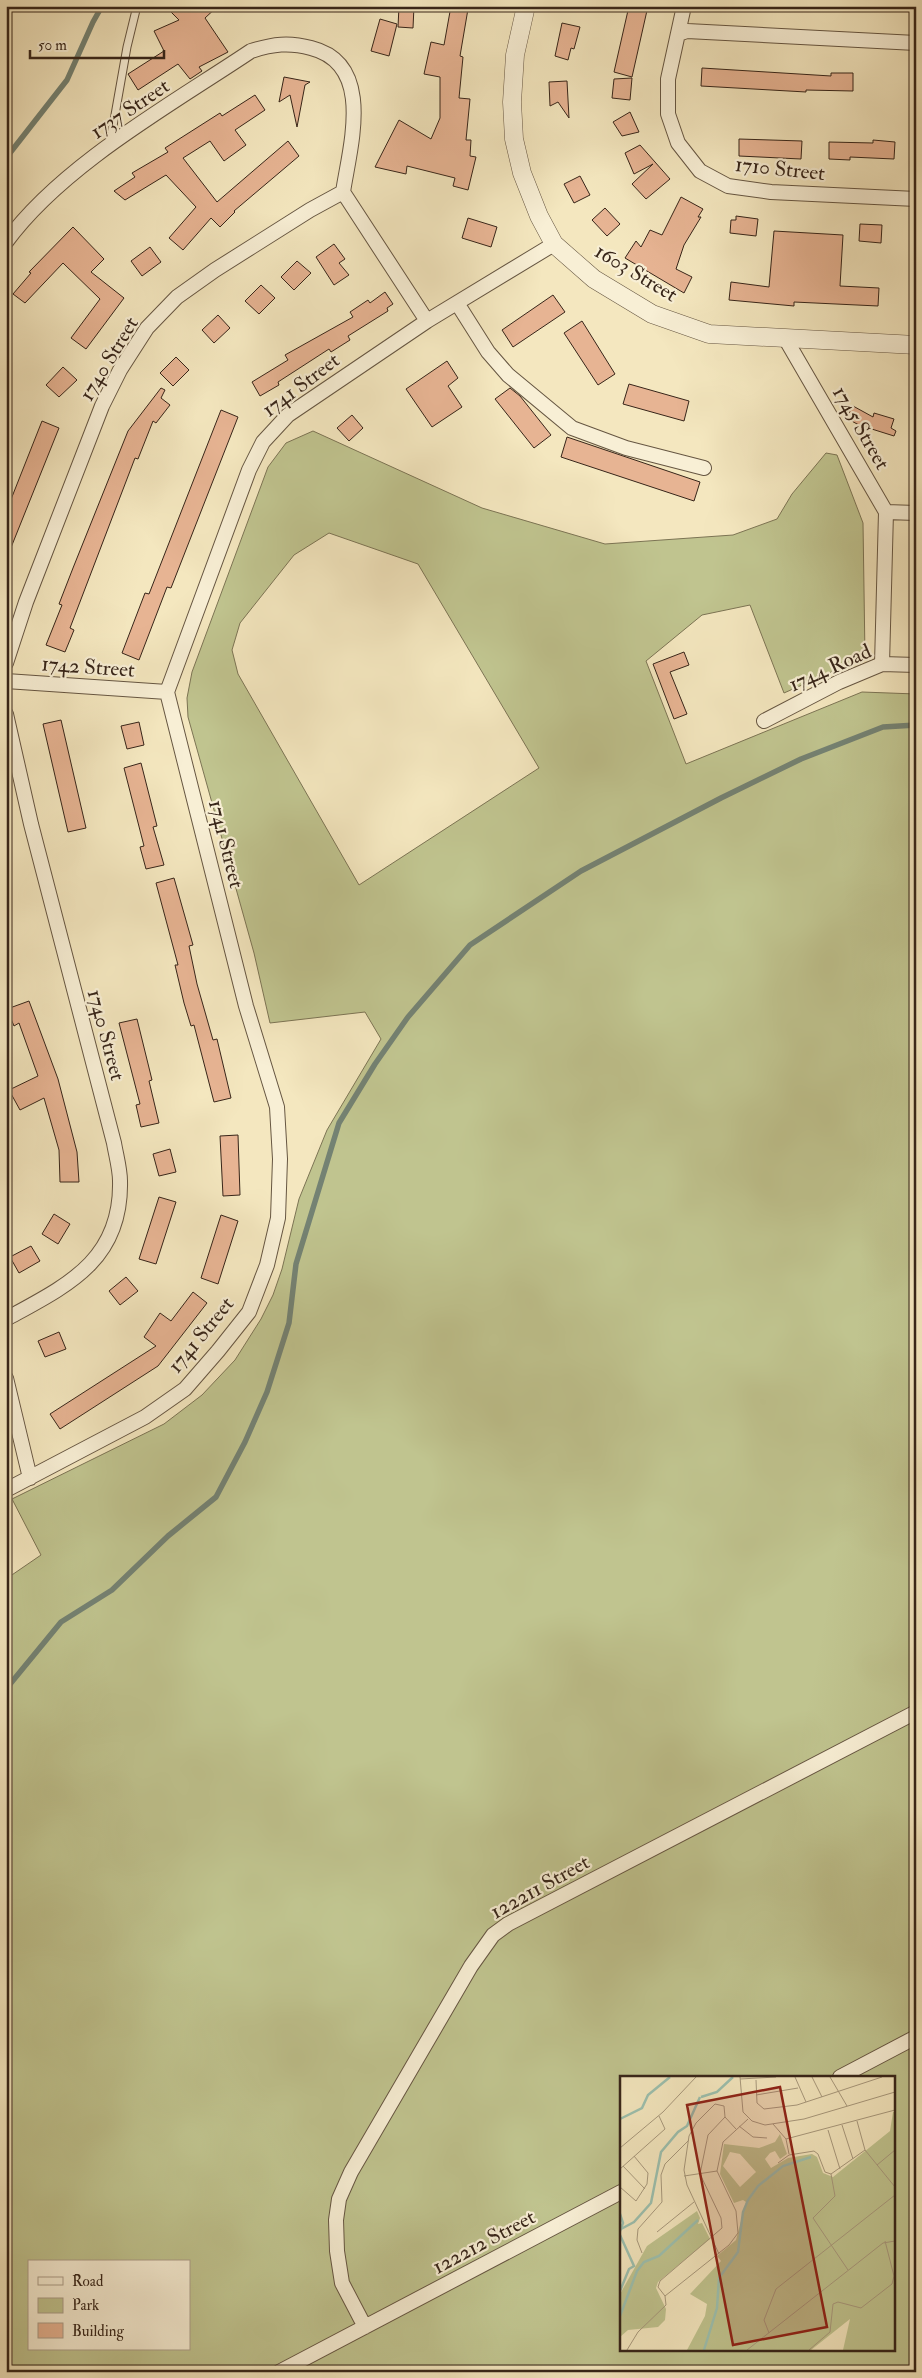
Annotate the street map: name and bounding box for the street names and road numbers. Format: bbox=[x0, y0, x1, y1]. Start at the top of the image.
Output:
street label: 1737 Street bbox=[85, 73, 175, 145]
street label: 1710 Street bbox=[734, 151, 827, 187]
street label: 1603 Street bbox=[590, 238, 682, 308]
street label: 1740 Street bbox=[73, 312, 145, 406]
street label: 1741 Street bbox=[257, 347, 345, 423]
street label: 1745 Street bbox=[826, 381, 896, 475]
street label: 1744 Road bbox=[785, 638, 876, 698]
street label: 1742 Street bbox=[40, 650, 136, 684]
street label: 1741 Street bbox=[202, 797, 250, 891]
street label: 1740 Street bbox=[81, 986, 131, 1084]
street label: 1741 Street bbox=[162, 1291, 240, 1379]
street label: 122211 Street bbox=[486, 1849, 595, 1925]
street label: 122212 Street bbox=[428, 2204, 540, 2280]

